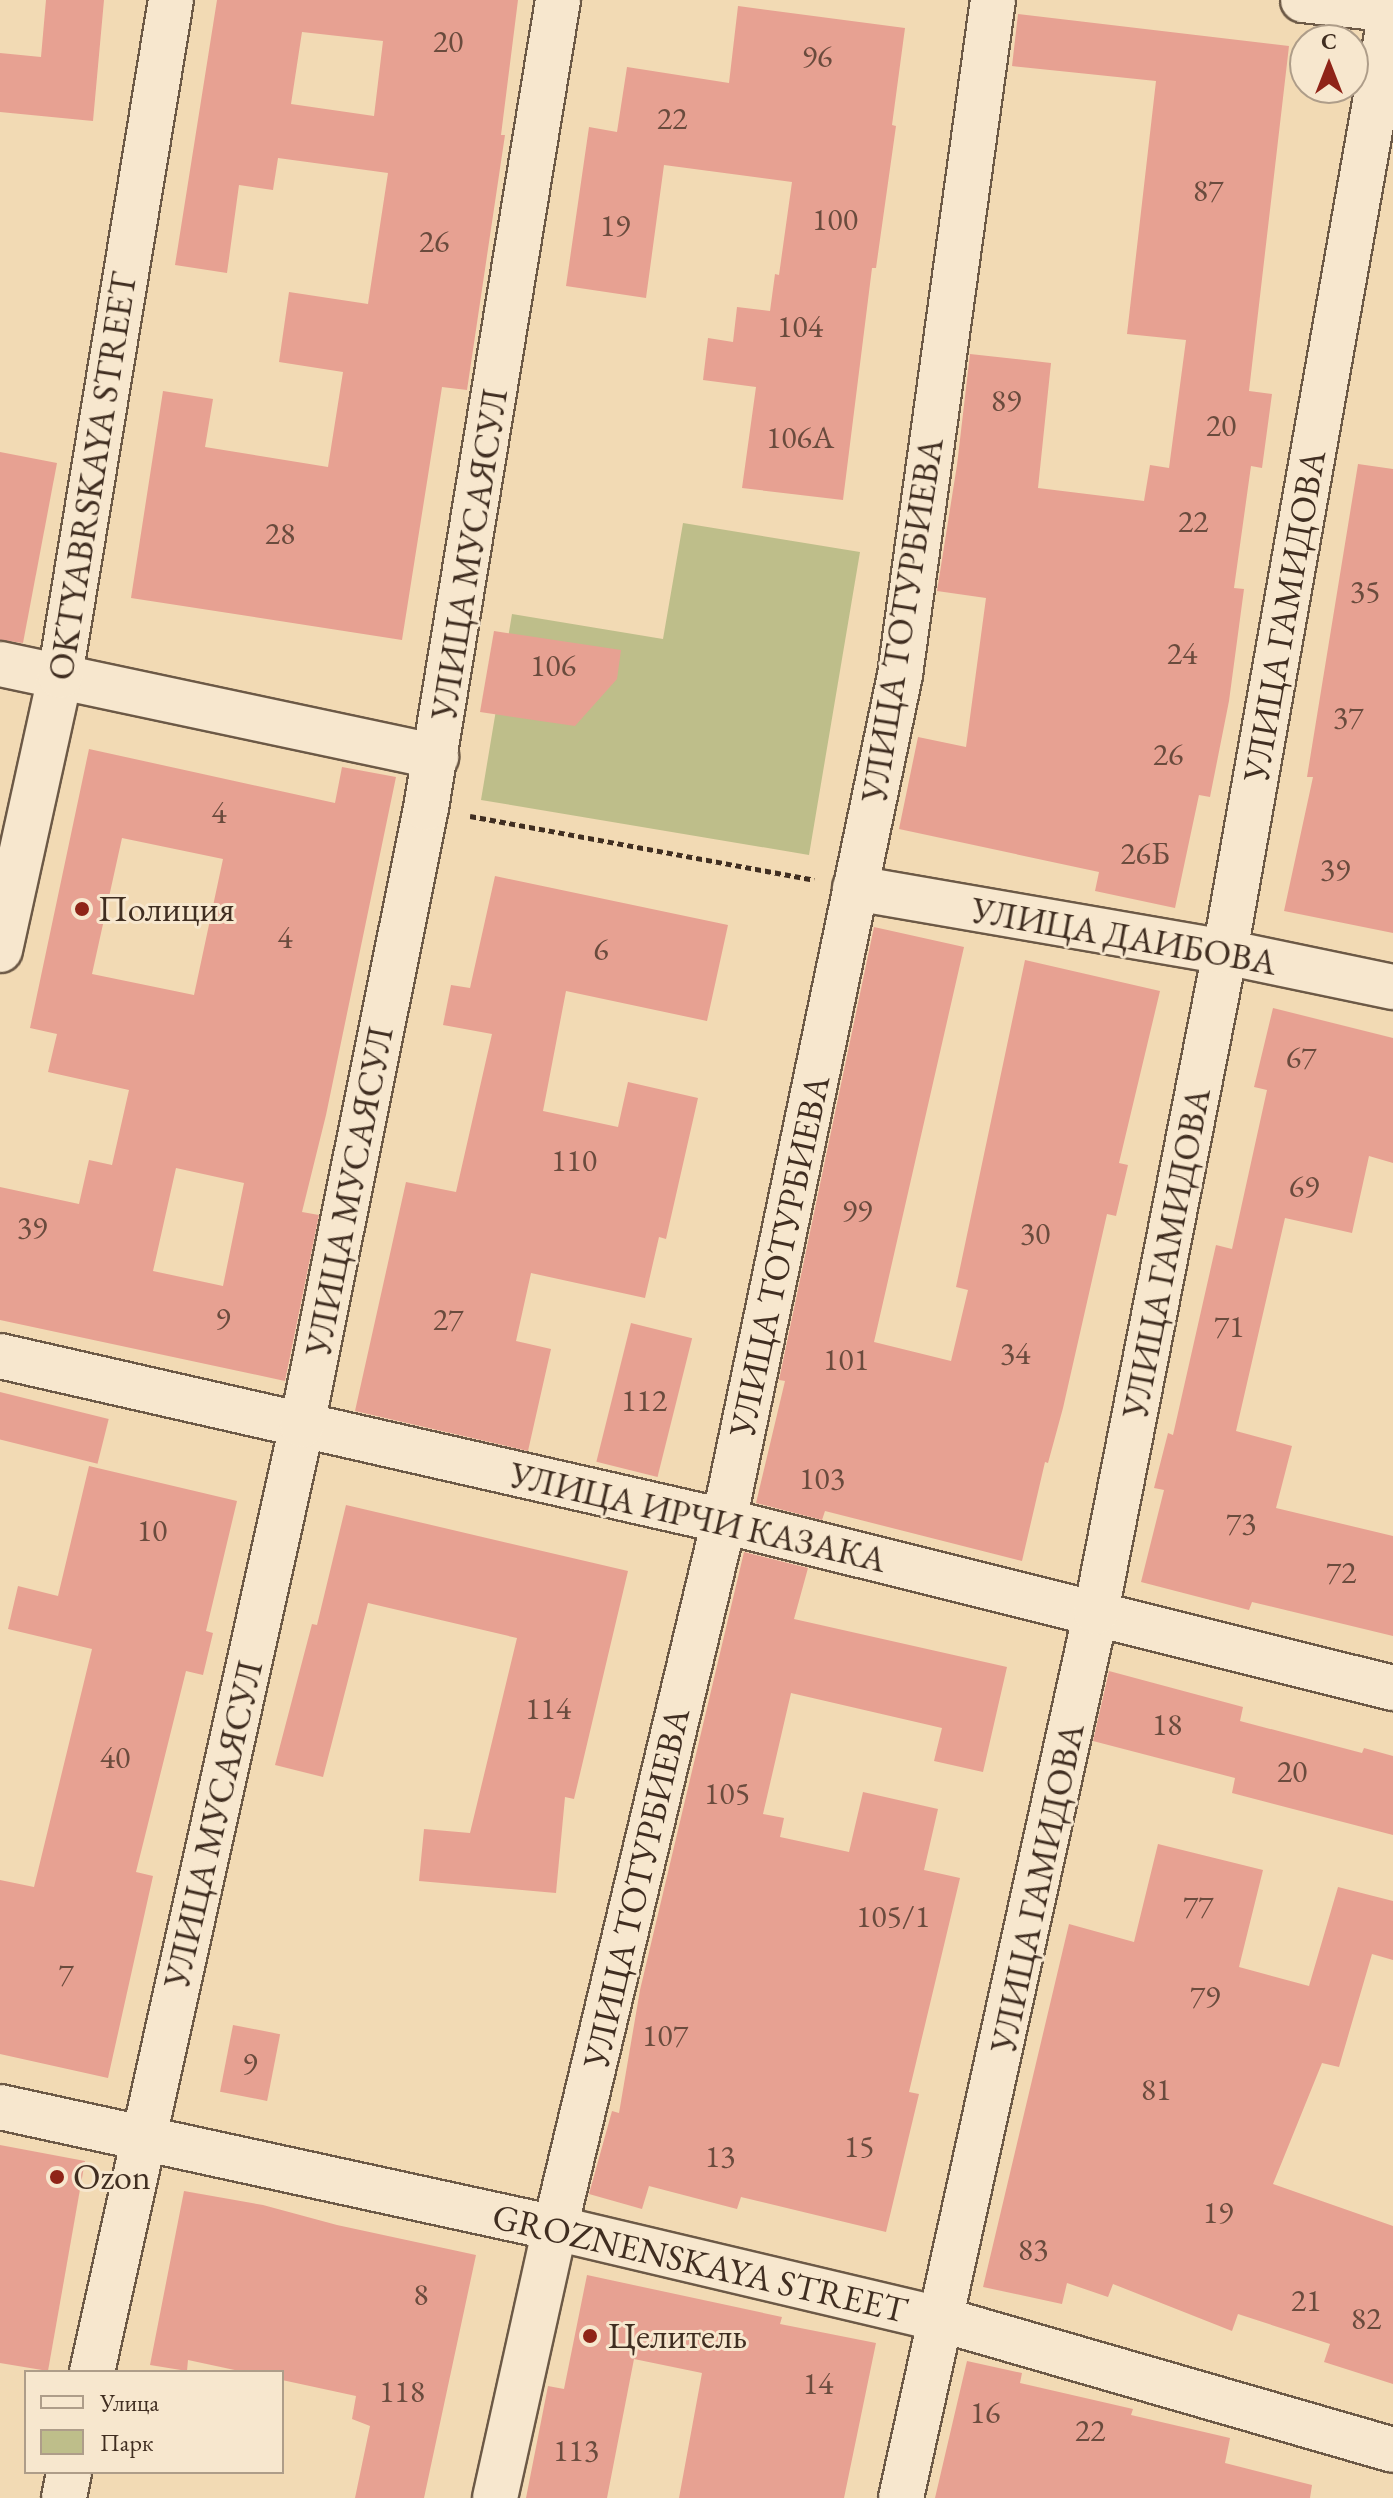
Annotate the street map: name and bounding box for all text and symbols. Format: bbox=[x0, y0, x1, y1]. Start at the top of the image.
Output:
house number: 20 bbox=[433, 22, 463, 60]
north arrow bbox=[1289, 24, 1369, 104]
text: С bbox=[1321, 27, 1337, 56]
house number: 96 bbox=[802, 37, 832, 75]
house number: 22 bbox=[657, 99, 687, 137]
house number: 87 bbox=[1193, 171, 1223, 209]
house number: 100 bbox=[812, 200, 858, 238]
house number: 19 bbox=[600, 206, 630, 244]
house number: 26 bbox=[419, 222, 449, 260]
street label: OKTYABRSKAYA STREET bbox=[38, 269, 146, 683]
house number: 104 bbox=[777, 307, 823, 345]
house number: 89 bbox=[991, 381, 1021, 419]
street label: УЛИЦА МУСАЯСУЛ bbox=[421, 385, 517, 723]
house number: 20 bbox=[1206, 406, 1236, 444]
house number: 106А bbox=[766, 418, 834, 456]
street label: УЛИЦА ТОТУРБИЕВА bbox=[852, 435, 952, 805]
street label: УЛИЦА ГАМИДОВА bbox=[1234, 447, 1334, 785]
house number: 22 bbox=[1178, 502, 1208, 540]
house number: 28 bbox=[265, 514, 295, 552]
house number: 35 bbox=[1350, 572, 1380, 610]
house number: 24 bbox=[1167, 634, 1197, 672]
house number: 106 bbox=[530, 646, 576, 684]
house number: 37 bbox=[1333, 698, 1363, 736]
house number: 26 bbox=[1153, 735, 1183, 773]
house number: 4 bbox=[211, 793, 227, 831]
house number: 26Б bbox=[1120, 834, 1170, 872]
house number: 39 bbox=[1320, 850, 1350, 888]
place label: Полиция bbox=[98, 887, 235, 931]
street label: УЛИЦА ДАИБОВА bbox=[968, 888, 1280, 984]
marker: Полиция bbox=[73, 900, 91, 918]
house number: 4 bbox=[277, 918, 293, 956]
house number: 6 bbox=[593, 930, 609, 968]
street label: УЛИЦА МУСАЯСУЛ bbox=[296, 1022, 402, 1360]
house number: 67 bbox=[1286, 1038, 1316, 1076]
street label: УЛИЦА ТОТУРБИЕВА bbox=[720, 1071, 838, 1441]
street label: УЛИЦА ГАМИДОВА bbox=[1113, 1084, 1219, 1422]
house number: 110 bbox=[551, 1141, 597, 1179]
house number: 69 bbox=[1289, 1167, 1319, 1205]
house number: 99 bbox=[842, 1191, 872, 1229]
house number: 39 bbox=[17, 1208, 47, 1246]
house number: 30 bbox=[1020, 1214, 1050, 1252]
house number: 9 bbox=[215, 1299, 231, 1337]
house number: 27 bbox=[433, 1300, 463, 1338]
house number: 71 bbox=[1214, 1307, 1244, 1345]
house number: 34 bbox=[1000, 1334, 1030, 1372]
house number: 101 bbox=[823, 1340, 869, 1378]
house number: 112 bbox=[621, 1381, 667, 1419]
street label: УЛИЦА ИРЧИ КАЗАКА bbox=[506, 1453, 890, 1581]
house number: 103 bbox=[799, 1459, 845, 1497]
house number: 73 bbox=[1226, 1504, 1256, 1542]
house number: 10 bbox=[137, 1511, 167, 1549]
house number: 72 bbox=[1326, 1553, 1356, 1591]
street label: УЛИЦА МУСАЯСУЛ bbox=[154, 1656, 272, 1992]
house number: 114 bbox=[525, 1689, 571, 1727]
street label: УЛИЦА ТОТУРБИЕВА bbox=[574, 1704, 698, 2072]
house number: 18 bbox=[1152, 1705, 1182, 1743]
street label: УЛИЦА ГАМИДОВА bbox=[981, 1719, 1093, 2057]
house number: 40 bbox=[100, 1738, 130, 1776]
house number: 20 bbox=[1277, 1752, 1307, 1790]
house number: 105 bbox=[704, 1774, 750, 1812]
house number: 77 bbox=[1183, 1887, 1213, 1925]
house number: 105/1 bbox=[856, 1897, 930, 1935]
house number: 7 bbox=[58, 1955, 74, 1993]
house number: 79 bbox=[1190, 1977, 1220, 2015]
house number: 107 bbox=[642, 2016, 688, 2054]
house number: 9 bbox=[242, 2044, 258, 2082]
house number: 81 bbox=[1141, 2070, 1171, 2108]
house number: 15 bbox=[844, 2127, 874, 2165]
house number: 13 bbox=[705, 2137, 735, 2175]
place label: Ozon bbox=[73, 2155, 151, 2199]
marker: Ozon bbox=[48, 2168, 66, 2186]
house number: 19 bbox=[1203, 2193, 1233, 2231]
street label: GROZNENSKAYA STREET bbox=[488, 2194, 912, 2332]
house number: 83 bbox=[1018, 2230, 1048, 2268]
house number: 8 bbox=[413, 2275, 429, 2313]
house number: 21 bbox=[1291, 2281, 1321, 2319]
house number: 82 bbox=[1351, 2299, 1381, 2337]
place label: Целитель bbox=[608, 2314, 747, 2358]
marker: Целитель bbox=[579, 2325, 601, 2347]
house number: 14 bbox=[803, 2364, 833, 2402]
legend bbox=[24, 2370, 284, 2474]
house number: 118 bbox=[379, 2372, 425, 2410]
text: Улица bbox=[100, 2387, 159, 2418]
house number: 16 bbox=[970, 2393, 1000, 2431]
house number: 22 bbox=[1075, 2411, 1105, 2449]
text: Парк bbox=[100, 2427, 153, 2458]
house number: 113 bbox=[553, 2431, 599, 2469]

